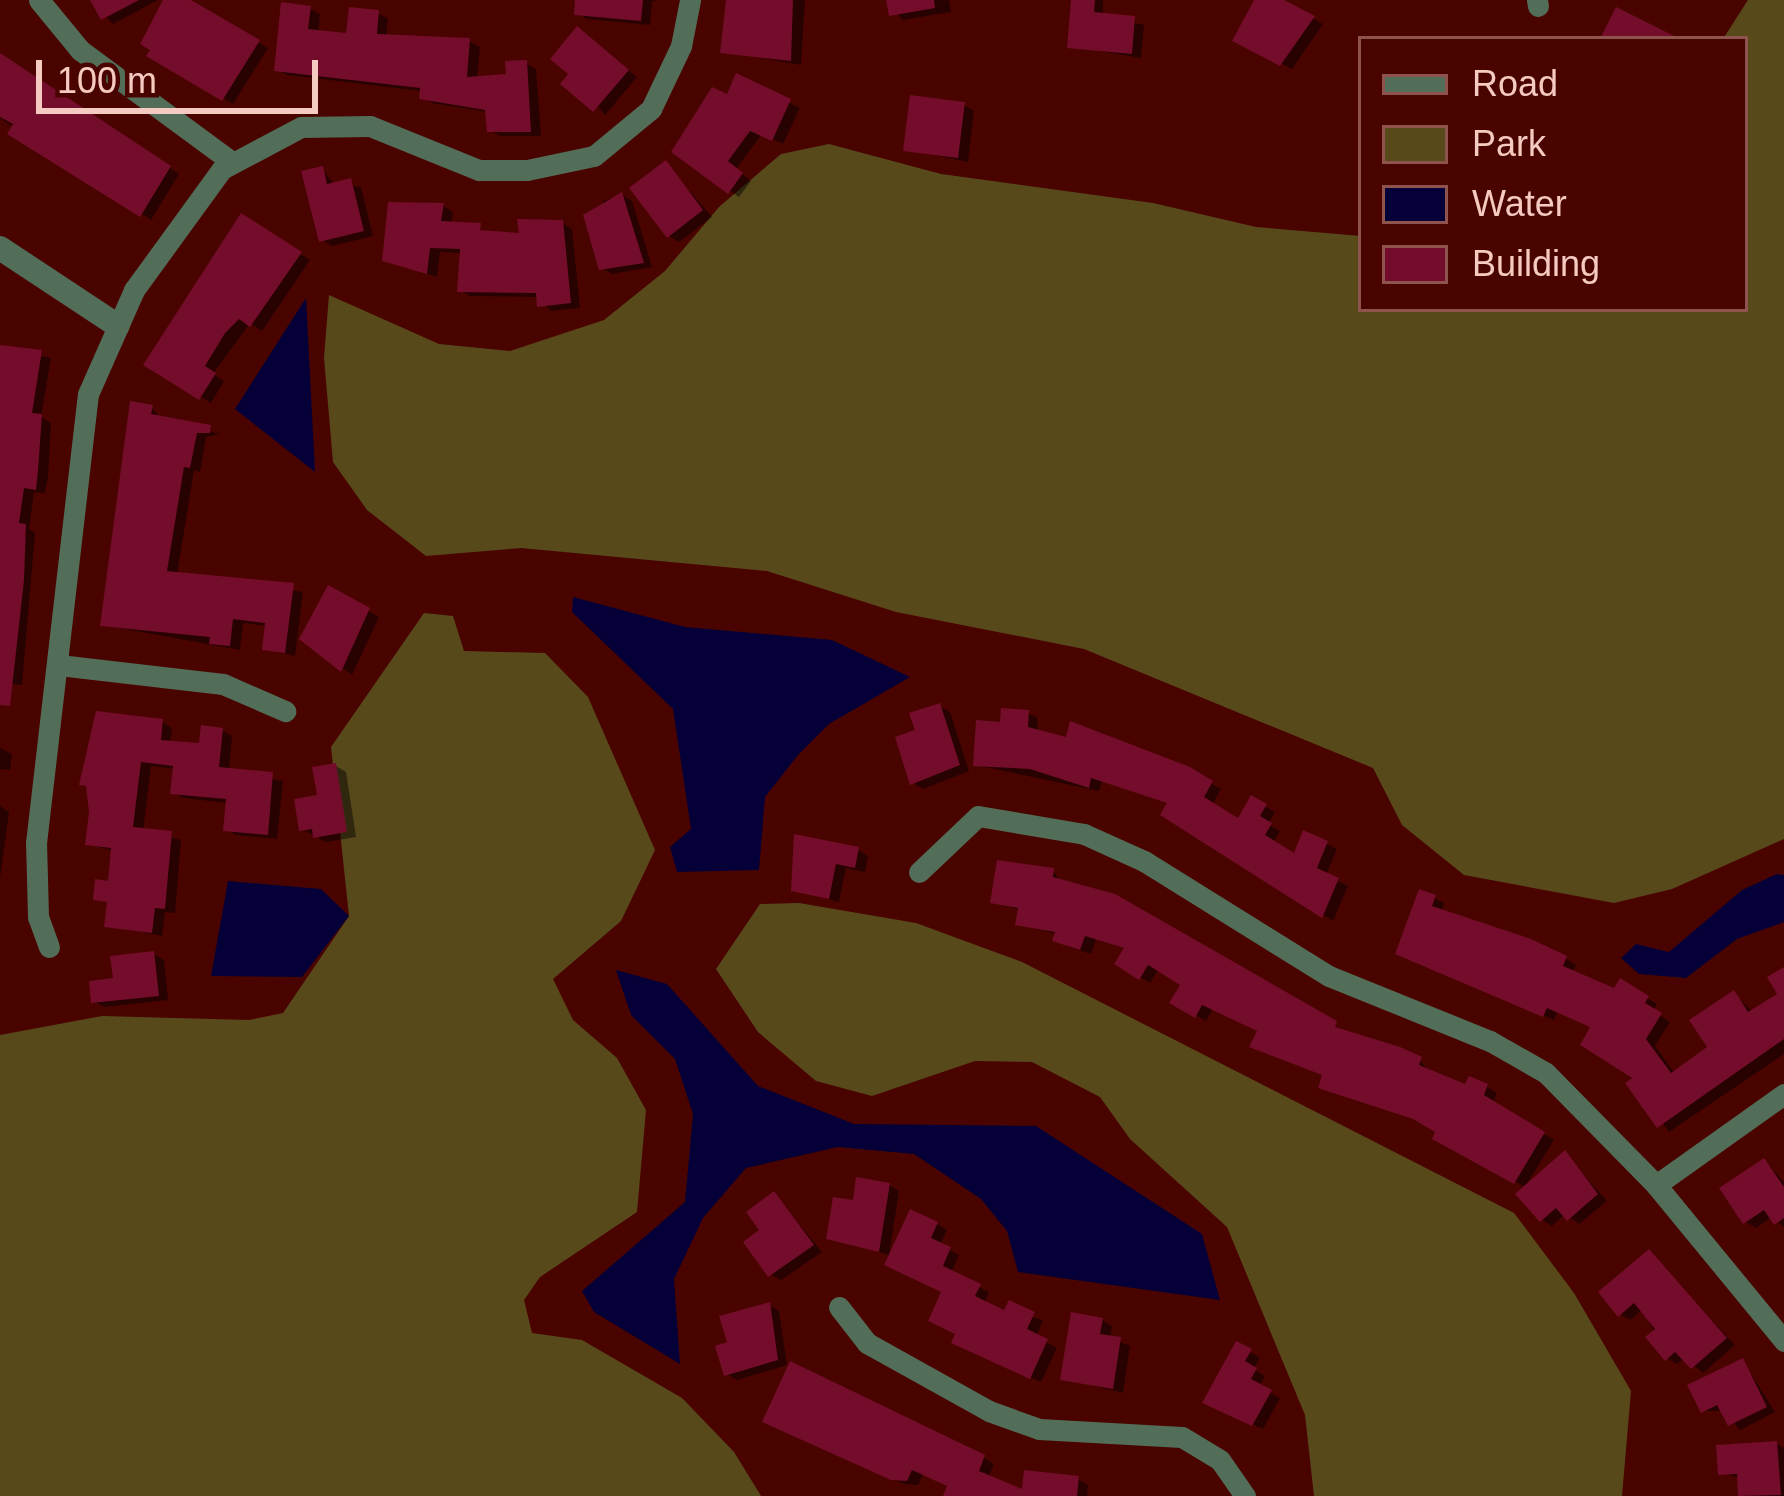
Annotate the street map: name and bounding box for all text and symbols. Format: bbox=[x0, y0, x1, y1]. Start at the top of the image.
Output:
scale bar bbox=[42, 36, 324, 110]
legend bbox=[1358, 36, 1748, 312]
text: 100 m bbox=[57, 60, 157, 101]
text: Road bbox=[1472, 63, 1558, 104]
text: Park bbox=[1472, 123, 1546, 164]
text: Water bbox=[1472, 183, 1567, 224]
text: Building bbox=[1472, 243, 1600, 284]

